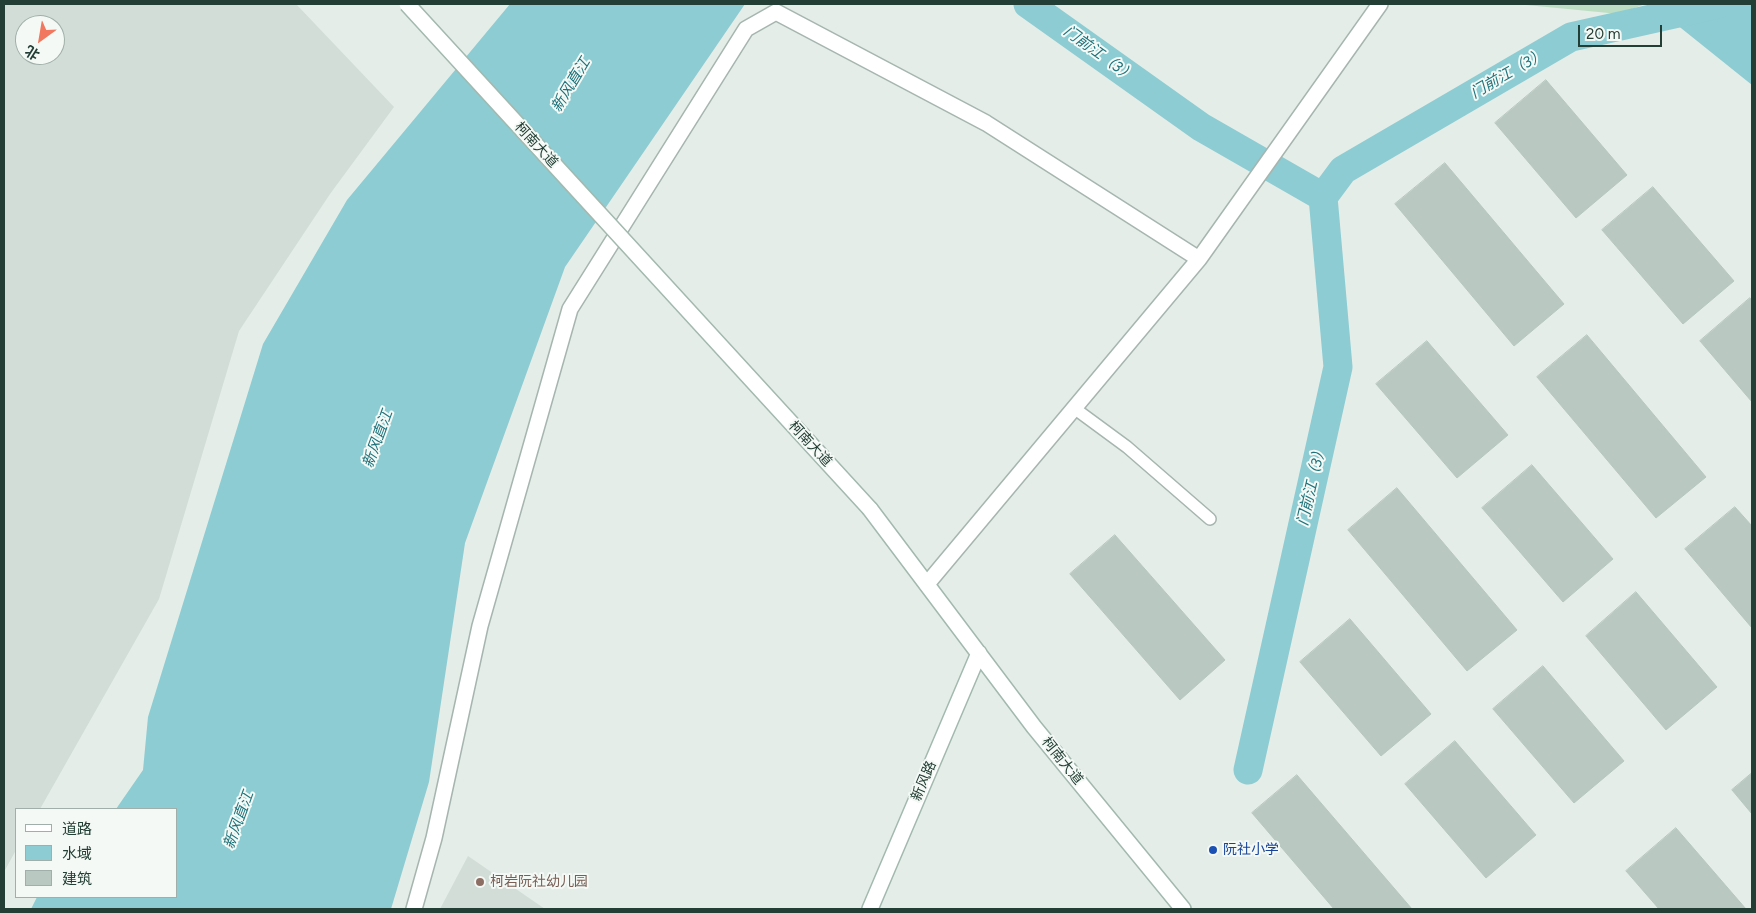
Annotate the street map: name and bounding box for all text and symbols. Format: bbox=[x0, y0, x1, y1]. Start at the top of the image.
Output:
north arrow bbox=[15, 15, 65, 65]
scale bar bbox=[1581, 15, 1665, 47]
water label: 门前江（3） bbox=[1060, 22, 1138, 86]
text: 20 m bbox=[1586, 25, 1620, 43]
text: 北 bbox=[22, 41, 43, 63]
water label: 门前江（3） bbox=[1467, 45, 1549, 103]
water label: 新风直江 bbox=[548, 55, 594, 115]
street label: 柯南大道 bbox=[511, 119, 561, 171]
water label: 新风直江 bbox=[359, 408, 397, 470]
street label: 柯南大道 bbox=[785, 418, 835, 470]
water label: 门前江（3） bbox=[1294, 442, 1330, 528]
street label: 柯南大道 bbox=[1038, 734, 1086, 788]
street label: 新风路 bbox=[908, 758, 940, 804]
water label: 新风直江 bbox=[220, 789, 258, 851]
legend bbox=[15, 808, 178, 898]
text: 道路 bbox=[62, 820, 92, 838]
place label: 阮社小学 bbox=[1223, 842, 1279, 858]
marker: 阮社小学 bbox=[1207, 844, 1219, 856]
text: 水域 bbox=[62, 845, 92, 863]
text: 建筑 bbox=[62, 870, 92, 888]
place label: 柯岩阮社幼儿园 bbox=[490, 874, 588, 890]
marker: 柯岩阮社幼儿园 bbox=[474, 876, 486, 888]

